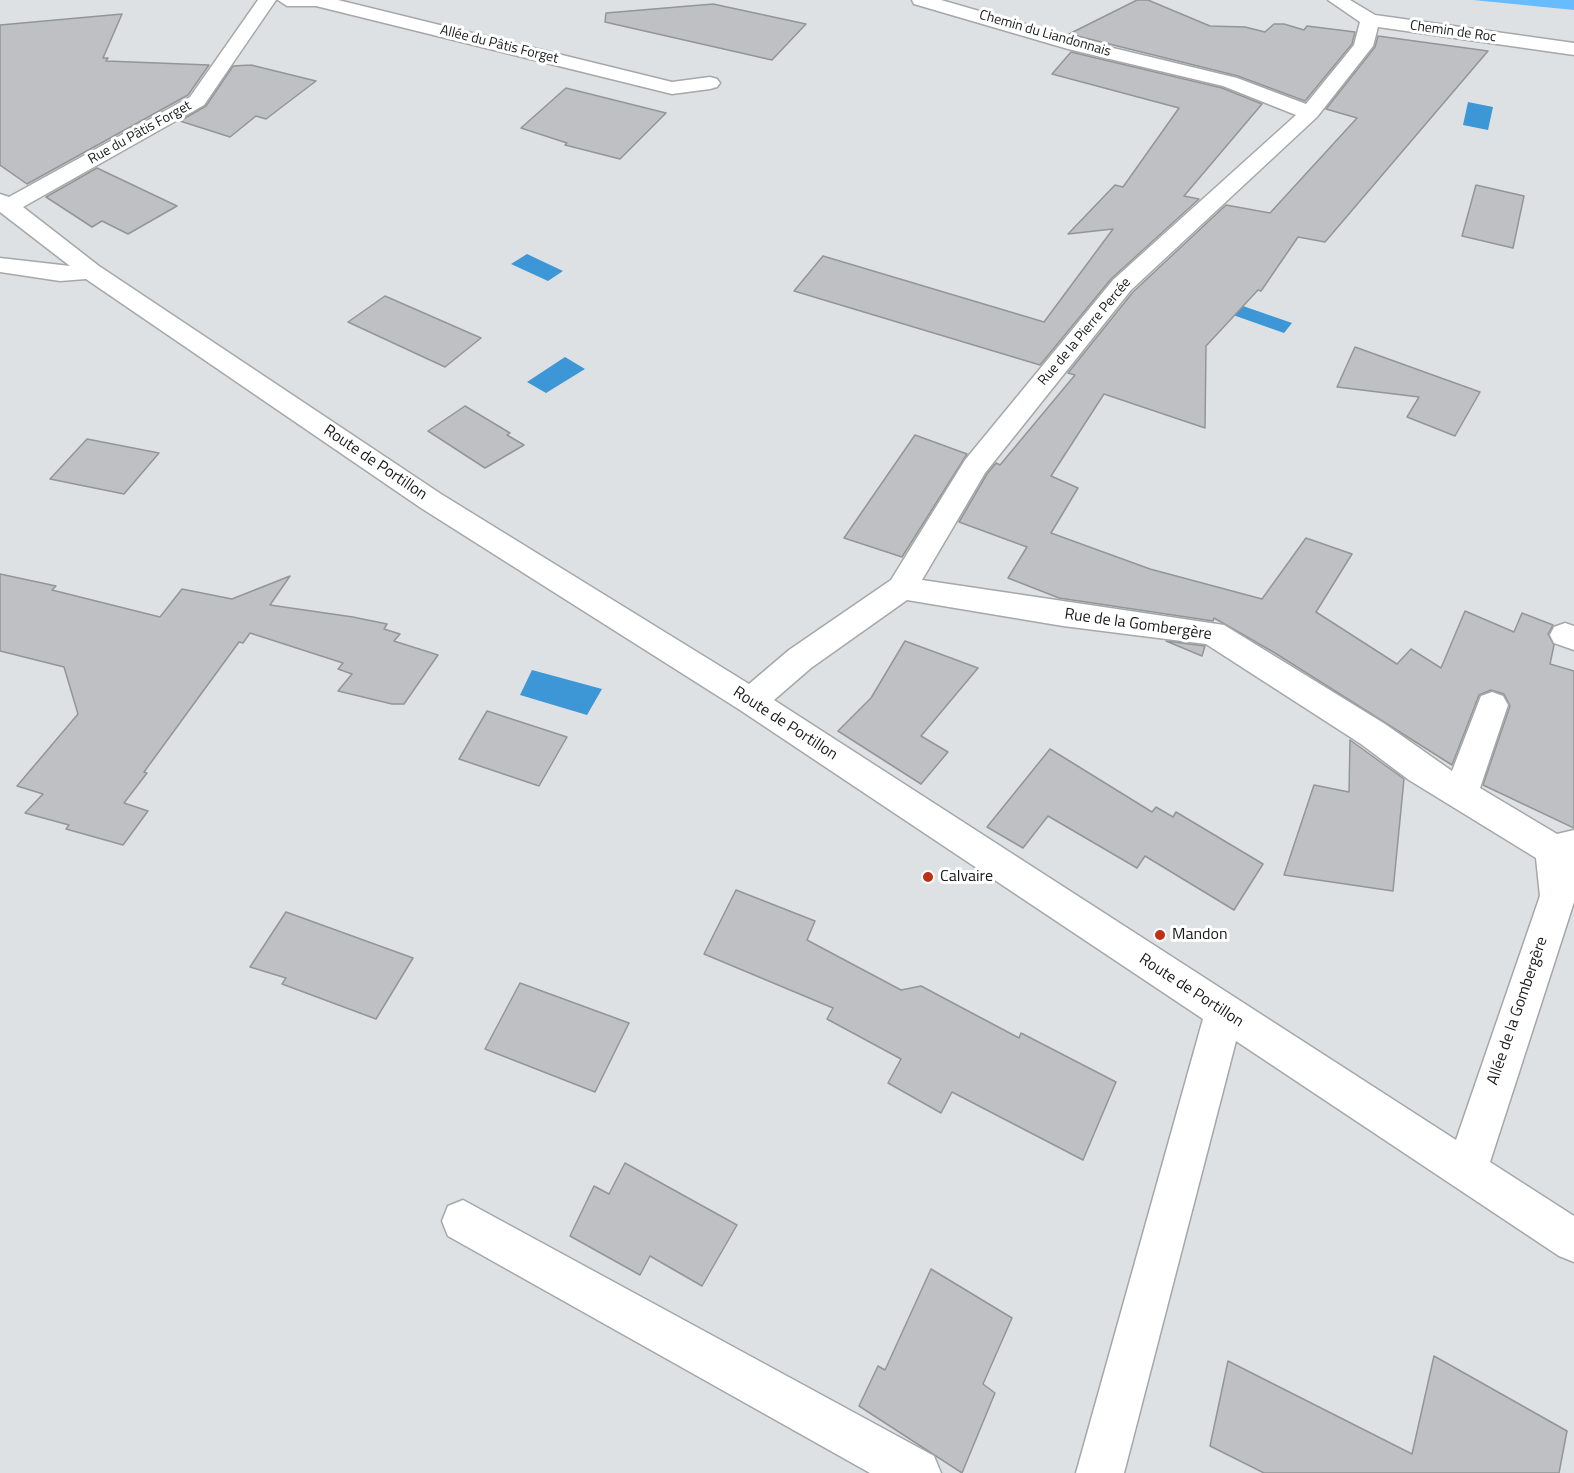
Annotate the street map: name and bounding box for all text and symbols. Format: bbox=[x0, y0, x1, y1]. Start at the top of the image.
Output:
street label: Chemin du Liandonnais bbox=[977, 7, 1113, 61]
street label: Chemin de Roc bbox=[1409, 18, 1497, 46]
street label: Allée du Pâtis Forget bbox=[438, 22, 560, 68]
street label: Rue du Pâtis Forget bbox=[86, 98, 194, 168]
street label: Rue de la Pierre Percée bbox=[1035, 275, 1135, 389]
street label: Route de Portillon bbox=[320, 421, 430, 505]
street label: Rue de la Gombergère bbox=[1063, 605, 1213, 645]
street label: Route de Portillon bbox=[729, 683, 841, 765]
place label: Calvaire bbox=[940, 867, 993, 887]
marker: Calvaire bbox=[921, 870, 935, 884]
place label: Mandon bbox=[1172, 925, 1228, 945]
marker: Mandon bbox=[1153, 928, 1167, 942]
street label: Allée de la Gombergère bbox=[1484, 934, 1552, 1088]
street label: Route de Portillon bbox=[1135, 950, 1247, 1032]

